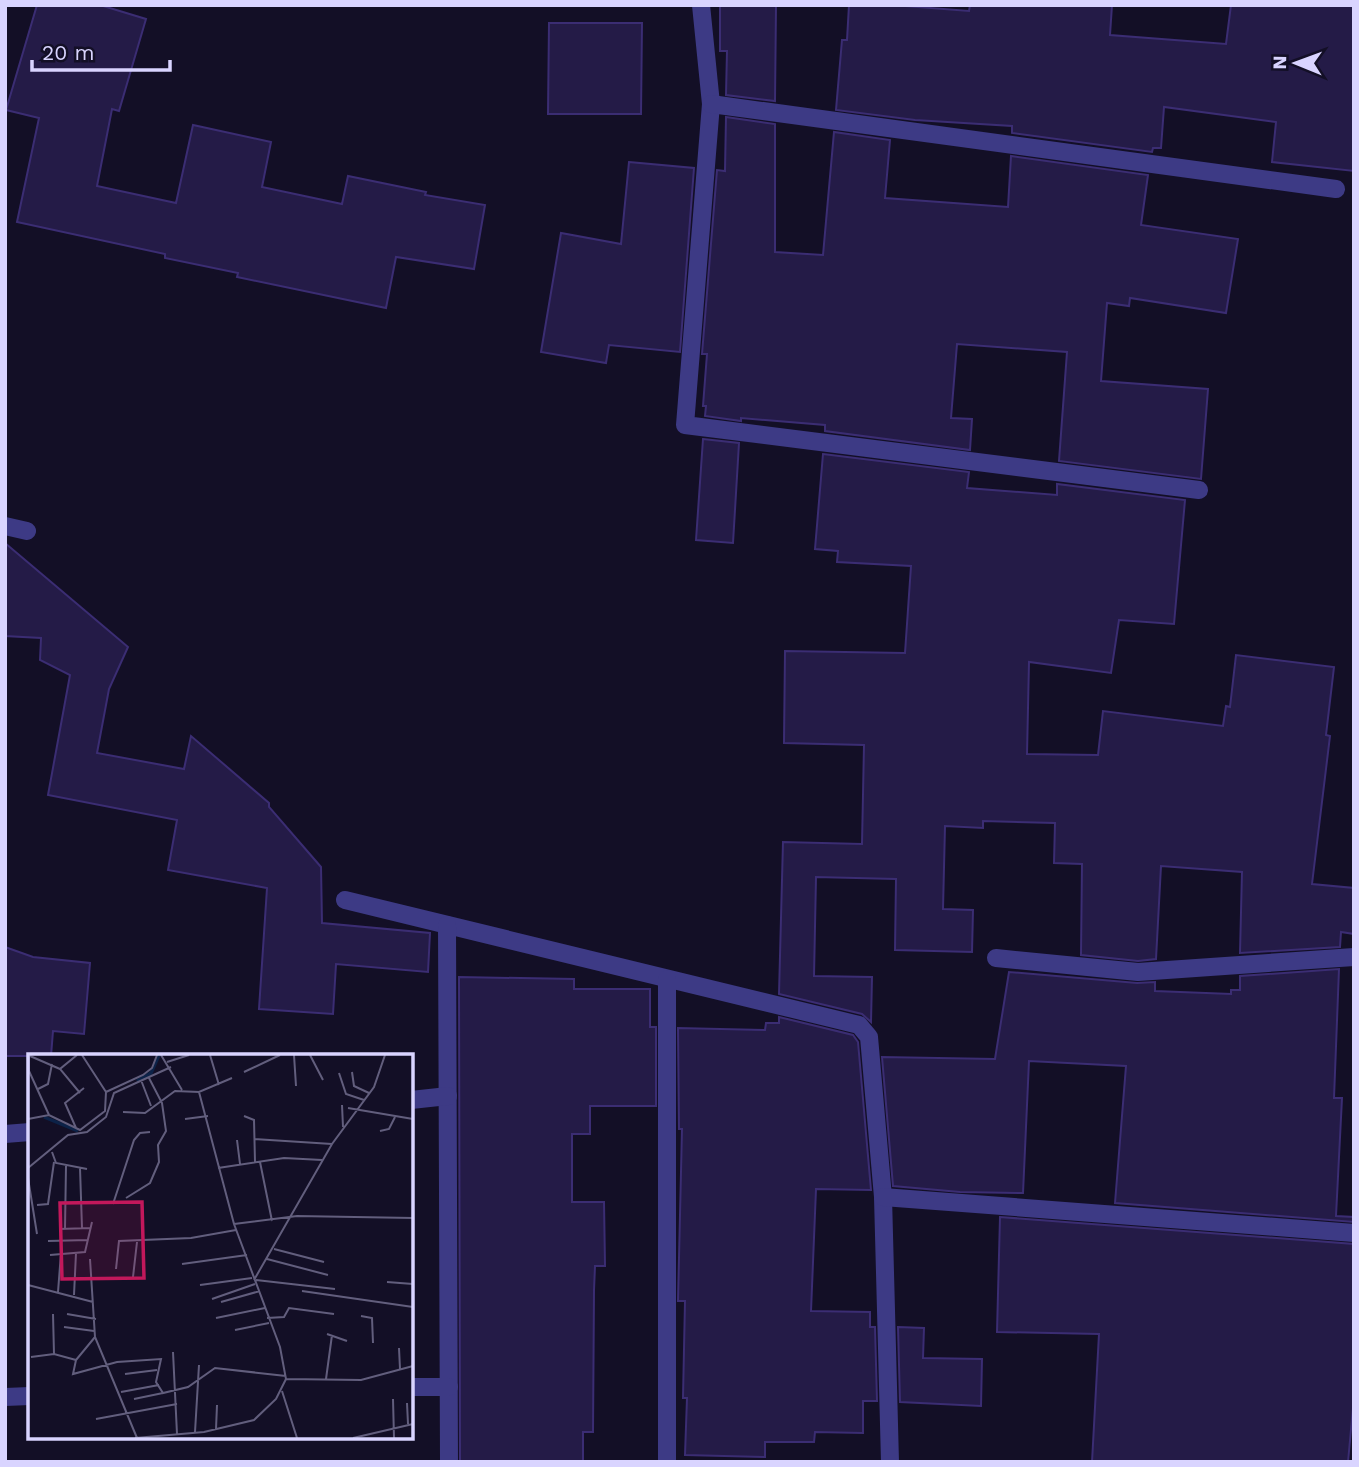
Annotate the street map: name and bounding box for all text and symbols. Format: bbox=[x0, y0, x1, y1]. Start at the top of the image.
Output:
scale bar bbox=[32, 28, 170, 72]
north arrow bbox=[1261, 28, 1331, 98]
text: 20 m bbox=[42, 40, 94, 65]
text: N bbox=[1268, 55, 1291, 70]
inset map bbox=[28, 1054, 413, 1439]

